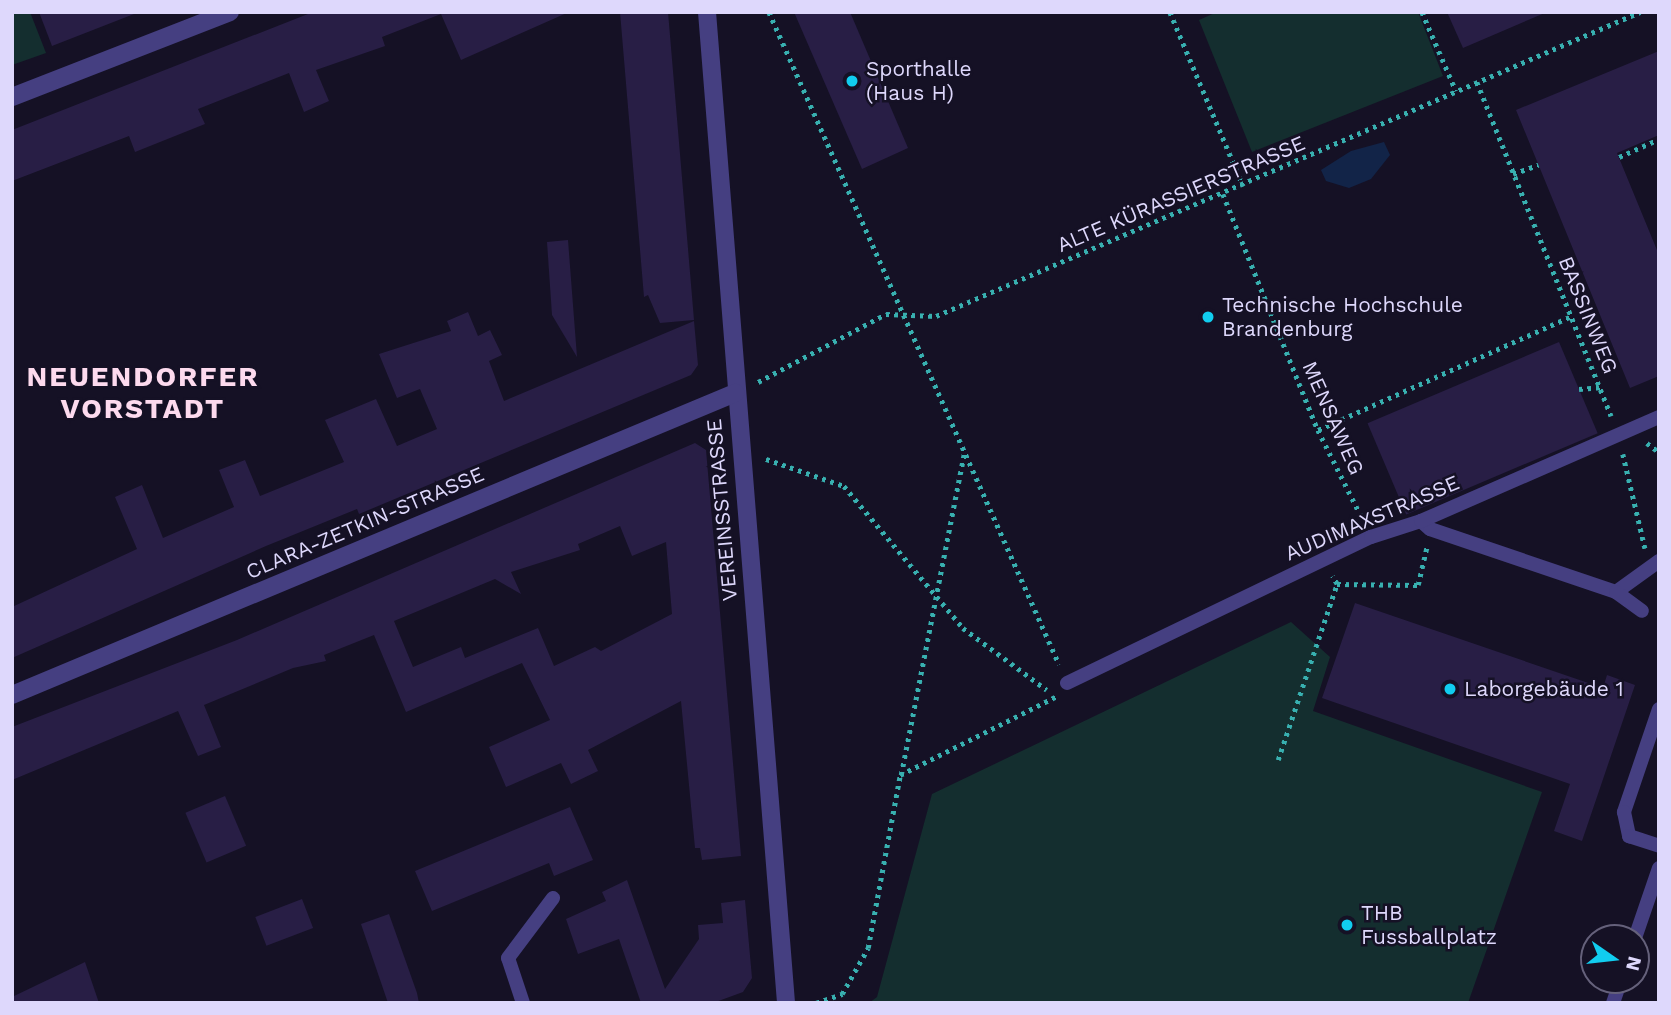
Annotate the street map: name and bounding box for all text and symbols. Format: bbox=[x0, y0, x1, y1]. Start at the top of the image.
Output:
place label: Sporthalle (Haus H) bbox=[866, 56, 972, 106]
marker: Sporthalle (Haus H) bbox=[844, 73, 860, 89]
street label: ALTE KÜRASSIERSTRASSE bbox=[1053, 130, 1309, 258]
street label: BASSINWEG bbox=[1553, 253, 1623, 377]
place label: Technische Hochschule Brandenburg bbox=[1222, 292, 1463, 342]
marker: Technische Hochschule Brandenburg bbox=[1200, 309, 1216, 325]
street label: MENSAWEG bbox=[1297, 357, 1369, 479]
district label: NEUENDORFER VORSTADT bbox=[28, 360, 258, 426]
street label: VEREINSSTRASSE bbox=[701, 418, 743, 602]
street label: CLARA-ZETKIN-STRASSE bbox=[242, 461, 488, 585]
street label: AUDIMAXSTRASSE bbox=[1281, 470, 1463, 566]
place label: Laborgebäude 1 bbox=[1464, 676, 1624, 702]
marker: Laborgebäude 1 bbox=[1442, 681, 1458, 697]
place label: THB Fussballplatz bbox=[1361, 900, 1497, 950]
marker: THB Fussballplatz bbox=[1339, 917, 1355, 933]
north arrow bbox=[1580, 924, 1650, 994]
text: N bbox=[1621, 954, 1647, 973]

